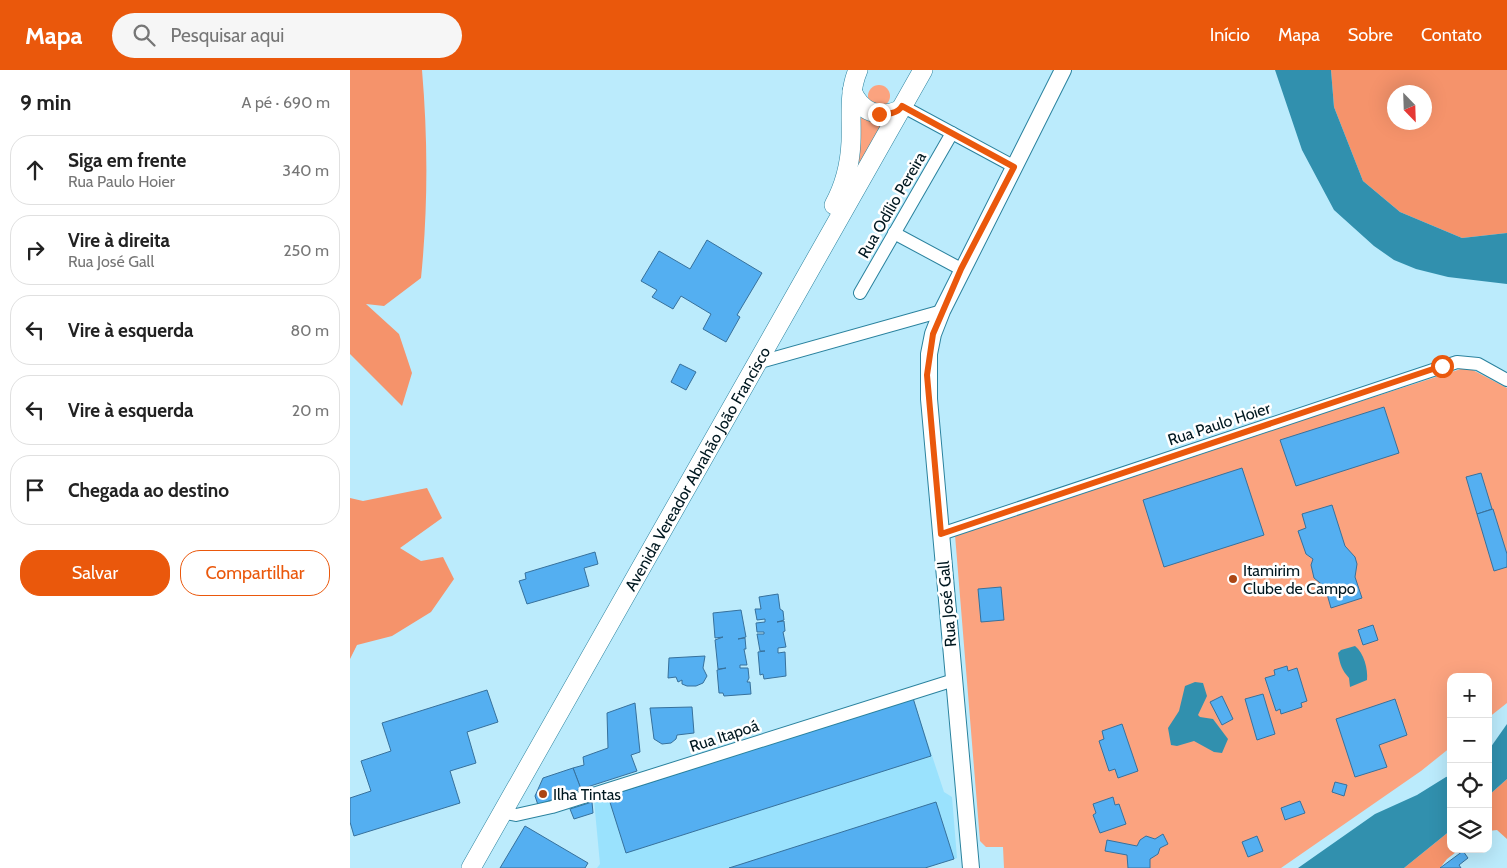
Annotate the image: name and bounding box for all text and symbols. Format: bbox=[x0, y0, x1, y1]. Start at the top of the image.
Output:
search box bbox=[112, 13, 462, 58]
text: Mapa bbox=[25, 21, 82, 50]
icon: search bbox=[130, 21, 158, 49]
text: Pesquisar aqui bbox=[170, 24, 284, 47]
text: Início bbox=[1210, 24, 1250, 46]
text: Mapa bbox=[1278, 24, 1320, 46]
text: Sobre bbox=[1348, 24, 1393, 46]
text: Contato bbox=[1421, 24, 1482, 46]
north arrow bbox=[1387, 85, 1432, 130]
text: 9 min bbox=[20, 90, 71, 115]
text: A pé · 690 m bbox=[241, 93, 330, 112]
route end bbox=[868, 103, 891, 126]
street label: Rua Odílio Pereira bbox=[854, 148, 930, 261]
text: Siga em frente bbox=[68, 149, 186, 172]
icon: ahead bbox=[21, 156, 49, 184]
text: 340 m bbox=[282, 161, 329, 180]
text: Rua Paulo Hoier bbox=[68, 172, 175, 191]
text: Vire à direita bbox=[68, 229, 170, 252]
icon: right bbox=[21, 236, 49, 264]
text: 250 m bbox=[283, 241, 329, 260]
text: Rua José Gall bbox=[68, 252, 154, 271]
icon: left bbox=[21, 316, 49, 344]
text: Vire à esquerda bbox=[68, 319, 194, 342]
text: 80 m bbox=[291, 321, 329, 340]
street label: Avenida Vereador Abrahão João Francisco bbox=[621, 343, 774, 594]
route start bbox=[1431, 355, 1454, 378]
icon: left bbox=[21, 396, 49, 424]
street label: Rua Paulo Hoier bbox=[1165, 398, 1274, 450]
text: Vire à esquerda bbox=[68, 399, 194, 422]
text: 20 m bbox=[292, 401, 329, 420]
icon: arrive bbox=[21, 476, 49, 504]
text: Chegada ao destino bbox=[68, 479, 229, 502]
button: Salvar bbox=[20, 550, 170, 596]
button: Compartilhar bbox=[180, 550, 330, 596]
street label: Rua José Gall bbox=[934, 560, 960, 648]
place label: Itamirim Clube de Campo bbox=[1243, 561, 1356, 598]
marker: Itamirim Clube de Campo bbox=[1227, 573, 1239, 585]
map controls bbox=[1447, 673, 1492, 853]
button: + bbox=[1447, 673, 1492, 718]
street label: Rua Itapoá bbox=[687, 716, 761, 756]
button: − bbox=[1447, 718, 1492, 763]
button: locate bbox=[1447, 763, 1492, 808]
place label: Ilha Tintas bbox=[553, 785, 621, 804]
marker: Ilha Tintas bbox=[537, 788, 549, 800]
button: layers bbox=[1447, 808, 1492, 853]

